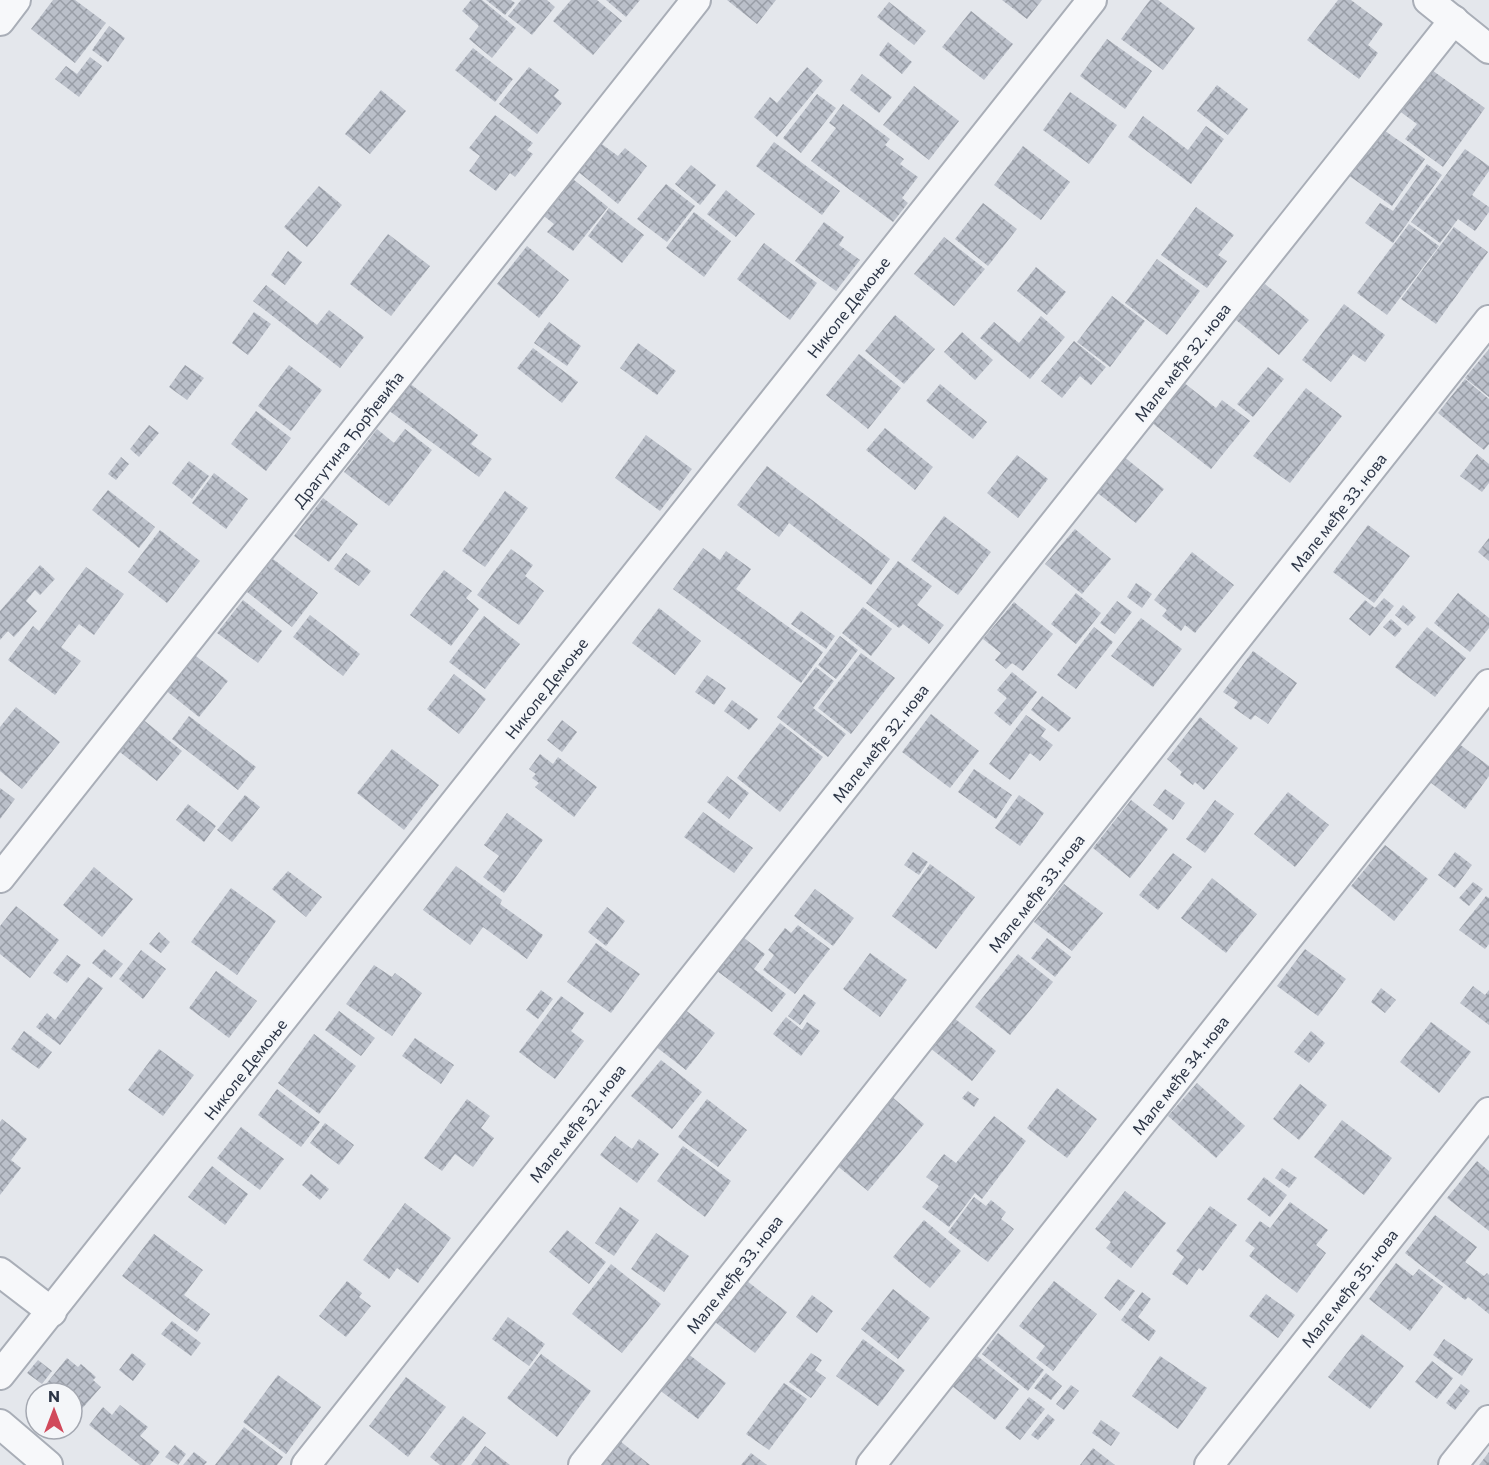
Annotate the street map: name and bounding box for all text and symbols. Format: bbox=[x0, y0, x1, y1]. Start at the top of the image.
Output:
street label: Николе Демоње bbox=[803, 253, 893, 361]
street label: Мале међе 32. нова bbox=[1130, 299, 1234, 425]
street label: Драгутина Ђорђевића bbox=[289, 367, 407, 511]
street label: Мале међе 33. нова bbox=[1286, 449, 1390, 575]
street label: Николе Демоње bbox=[501, 634, 591, 742]
street label: Мале међе 32. нова bbox=[828, 680, 932, 806]
street label: Мале међе 33. нова bbox=[984, 830, 1088, 956]
street label: Мале међе 34. нова bbox=[1128, 1012, 1232, 1138]
street label: Николе Демоње bbox=[200, 1015, 290, 1123]
street label: Мале међе 32. нова bbox=[525, 1060, 629, 1186]
street label: Мале међе 33. нова bbox=[682, 1211, 786, 1337]
street label: Мале међе 35. нова bbox=[1297, 1225, 1401, 1351]
north arrow bbox=[24, 1381, 84, 1441]
text: N bbox=[48, 1386, 60, 1405]

